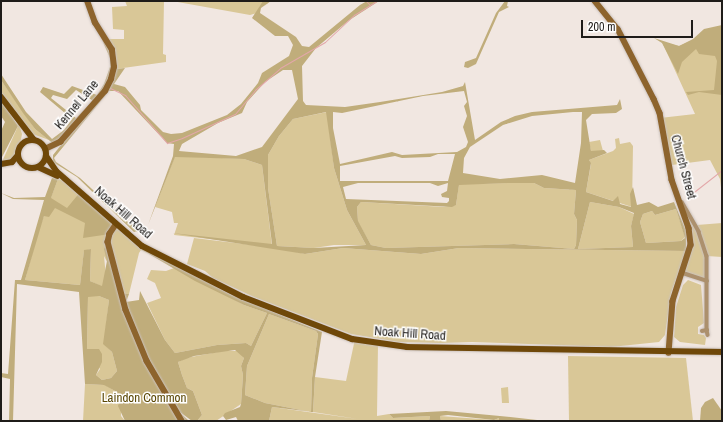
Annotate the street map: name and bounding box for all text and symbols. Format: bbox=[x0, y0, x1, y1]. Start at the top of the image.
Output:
scale bar bbox=[583, 12, 695, 38]
text: 200 m bbox=[588, 19, 615, 35]
street label: Kennel Lane bbox=[52, 77, 102, 133]
street label: Church Street bbox=[667, 133, 699, 201]
street label: Noak Hill Road bbox=[91, 184, 155, 242]
street label: Noak Hill Road bbox=[374, 324, 446, 344]
park label: Laindon Common bbox=[102, 390, 186, 406]

